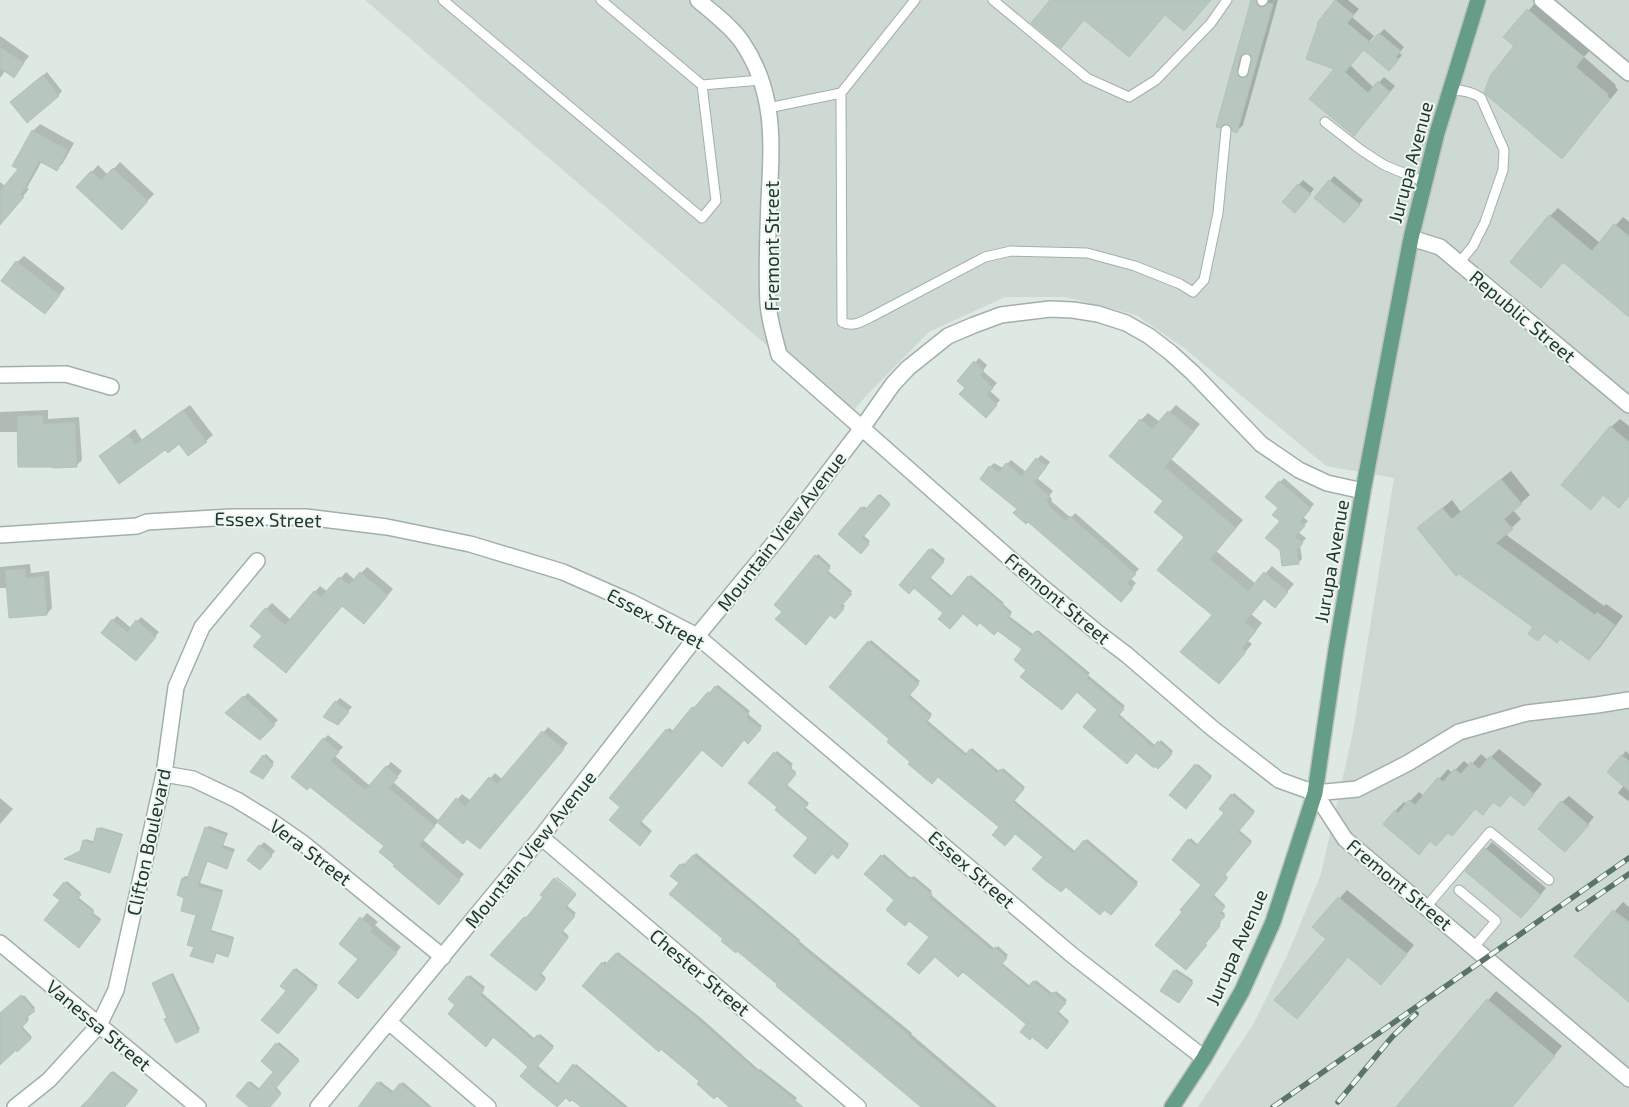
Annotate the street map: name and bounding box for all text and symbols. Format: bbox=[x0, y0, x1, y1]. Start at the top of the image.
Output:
street label: Jurupa Avenue bbox=[1383, 99, 1437, 225]
street label: Fremont Street bbox=[760, 181, 783, 311]
street label: Republic Street bbox=[1465, 265, 1581, 367]
street label: Mountain View Avenue bbox=[712, 447, 850, 615]
street label: Jurupa Avenue bbox=[1309, 498, 1353, 624]
street label: Essex Street bbox=[214, 507, 322, 531]
street label: Fremont Street bbox=[1001, 547, 1115, 649]
street label: Essex Street bbox=[603, 583, 709, 653]
street label: Clifton Boulevard bbox=[121, 766, 175, 918]
street label: Mountain View Avenue bbox=[459, 766, 601, 932]
street label: Vera Street bbox=[266, 814, 356, 890]
street label: Essex Street bbox=[924, 825, 1020, 913]
street label: Fremont Street bbox=[1343, 833, 1457, 935]
street label: Jurupa Avenue bbox=[1200, 885, 1272, 1009]
street label: Chester Street bbox=[645, 924, 755, 1020]
street label: Vanessa Street bbox=[42, 975, 156, 1075]

